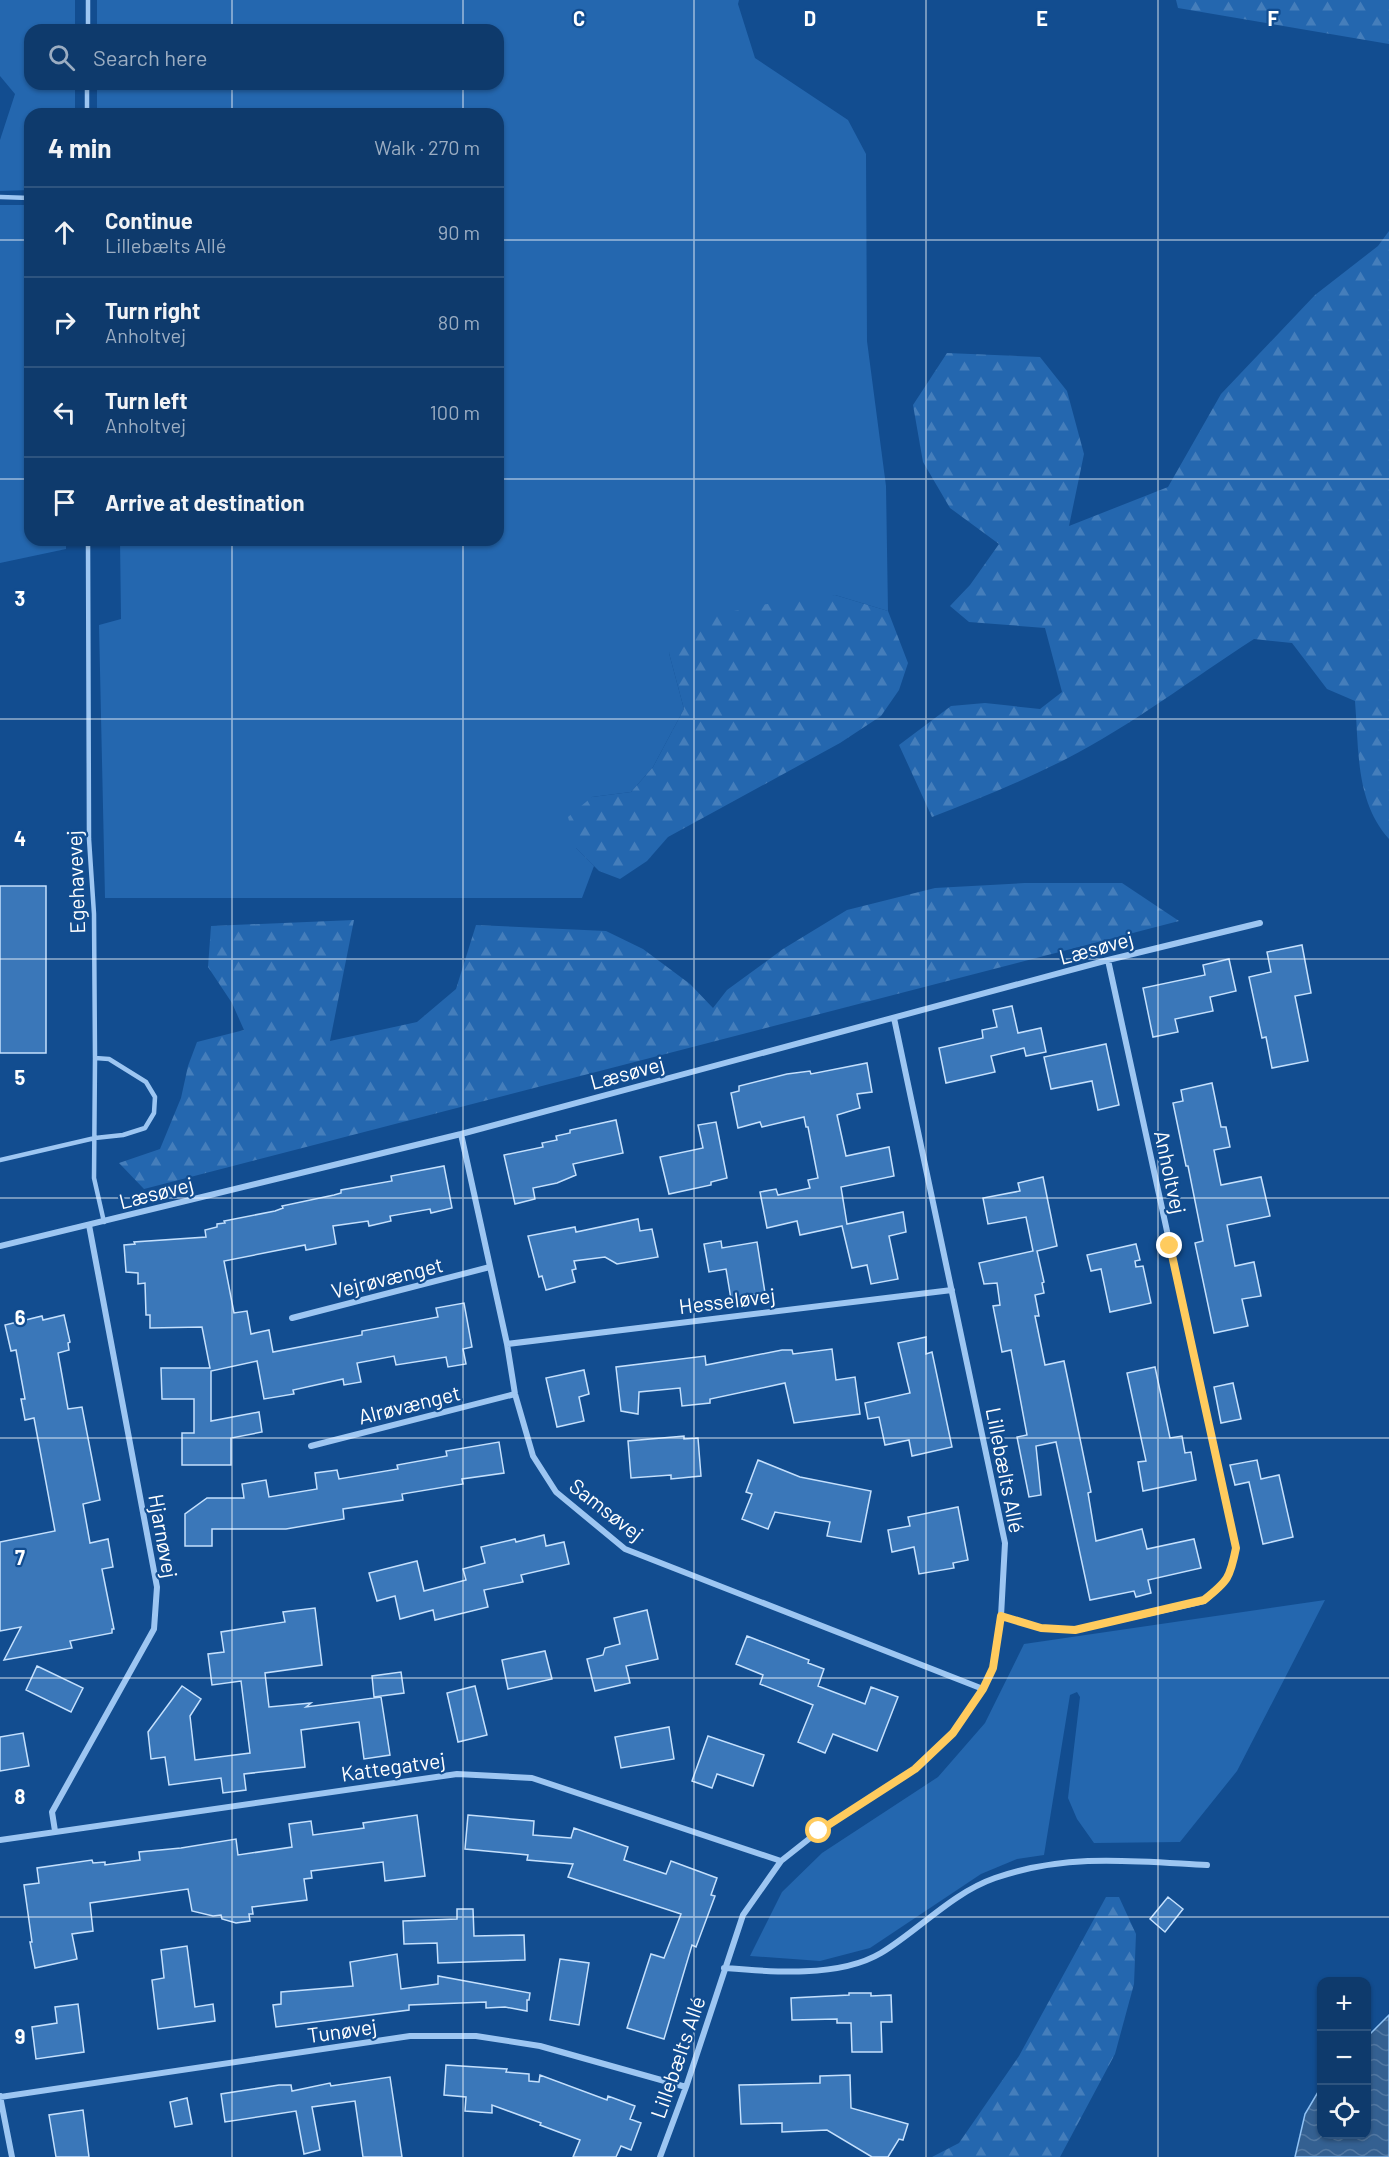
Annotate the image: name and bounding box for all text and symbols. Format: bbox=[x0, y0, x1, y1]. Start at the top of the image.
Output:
text: C bbox=[573, 6, 585, 30]
text: D bbox=[804, 6, 816, 30]
text: E bbox=[1036, 6, 1048, 30]
text: F bbox=[1267, 6, 1279, 30]
search box bbox=[24, 24, 504, 90]
icon: search bbox=[45, 41, 78, 74]
text: Search here bbox=[93, 44, 207, 70]
text: 4 min bbox=[48, 132, 112, 163]
text: Walk · 270 m bbox=[374, 135, 480, 159]
text: Continue bbox=[105, 207, 193, 233]
icon: ahead bbox=[48, 216, 81, 249]
text: 90 m bbox=[438, 220, 480, 244]
text: Lillebælts Allé bbox=[105, 233, 226, 257]
text: Turn right bbox=[105, 297, 200, 323]
icon: right bbox=[48, 306, 81, 339]
text: 80 m bbox=[438, 310, 480, 334]
text: Anholtvej bbox=[105, 323, 186, 347]
text: Turn left bbox=[105, 387, 188, 413]
icon: left bbox=[48, 396, 81, 429]
text: 100 m bbox=[430, 400, 480, 424]
text: Anholtvej bbox=[105, 413, 186, 437]
icon: arrive bbox=[48, 486, 81, 519]
text: Arrive at destination bbox=[105, 489, 304, 515]
text: 3 bbox=[15, 586, 25, 610]
text: 4 bbox=[14, 826, 26, 850]
street label: Egehavevej bbox=[61, 830, 89, 934]
street label: Læsøvej bbox=[1056, 925, 1136, 969]
street label: Læsøvej bbox=[587, 1050, 667, 1094]
text: 5 bbox=[15, 1065, 26, 1089]
street label: Anholtvej bbox=[1150, 1128, 1192, 1216]
street label: Læsøvej bbox=[116, 1171, 196, 1213]
route end bbox=[1156, 1232, 1182, 1258]
street label: Vejrøvænget bbox=[328, 1251, 446, 1303]
street label: Hesseløvej bbox=[677, 1282, 777, 1318]
text: 6 bbox=[15, 1305, 26, 1329]
street label: Alrøvænget bbox=[355, 1379, 463, 1429]
street label: Lillebælts Allé bbox=[982, 1405, 1030, 1535]
street label: Samsøvej bbox=[565, 1472, 649, 1546]
street label: Hjarnøvej bbox=[144, 1492, 184, 1580]
text: 7 bbox=[15, 1545, 25, 1569]
street label: Kattegatvej bbox=[339, 1746, 447, 1786]
text: 8 bbox=[15, 1784, 26, 1808]
route start bbox=[805, 1817, 831, 1843]
map controls bbox=[1317, 1977, 1371, 2139]
button: + bbox=[1317, 1977, 1371, 2031]
street label: Lillebælts Allé bbox=[644, 1993, 710, 2121]
street label: Tunøvej bbox=[306, 2013, 378, 2047]
text: 9 bbox=[15, 2024, 25, 2048]
button: − bbox=[1317, 2031, 1371, 2085]
button: locate bbox=[1317, 2085, 1371, 2139]

